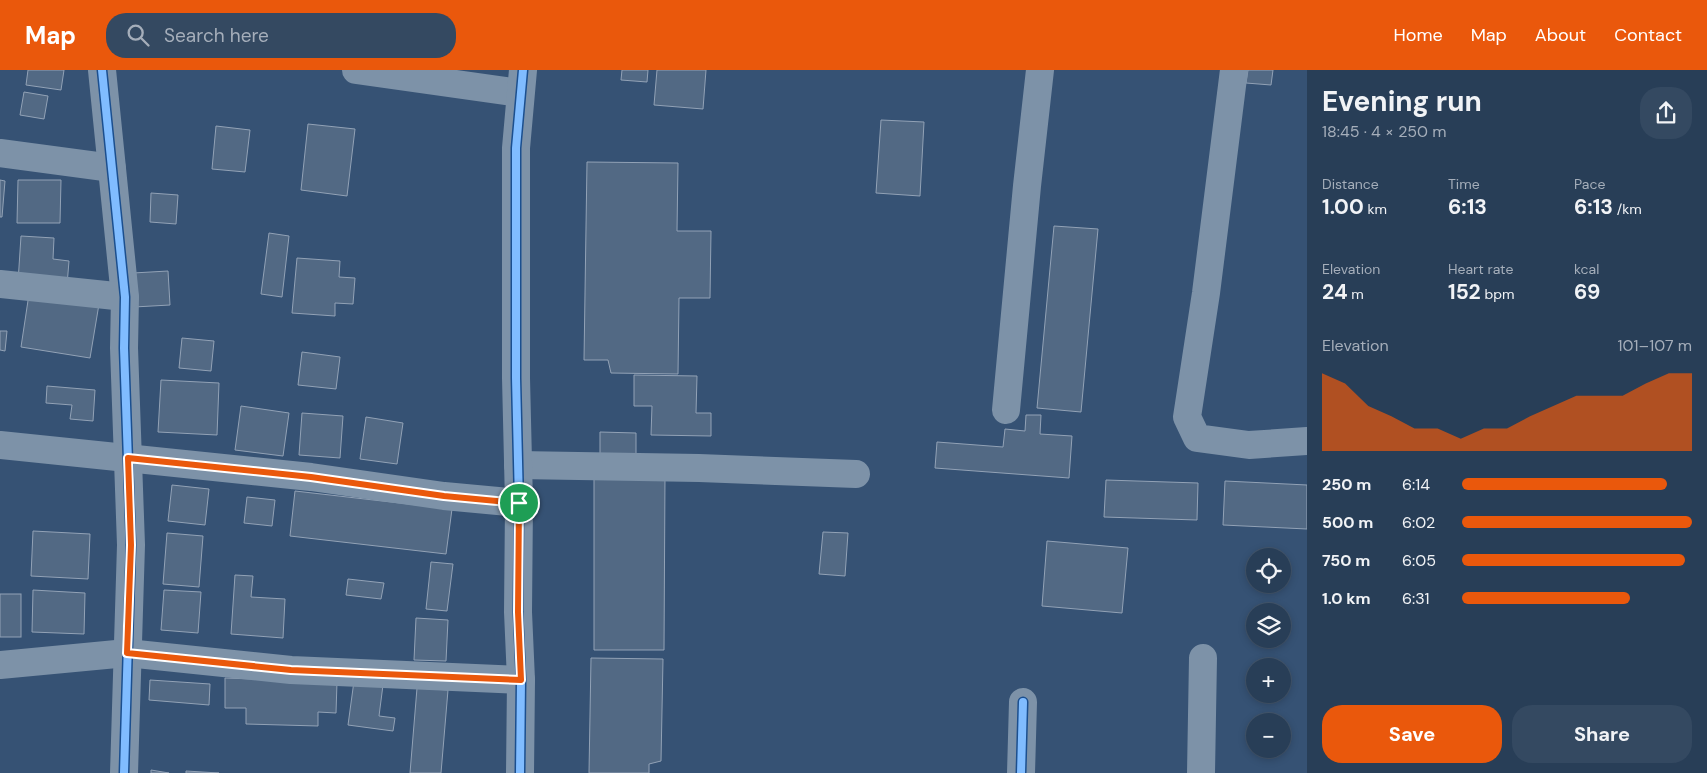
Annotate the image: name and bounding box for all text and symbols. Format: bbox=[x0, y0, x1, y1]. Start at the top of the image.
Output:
search box bbox=[106, 13, 456, 58]
text: Map bbox=[25, 20, 76, 51]
icon: search bbox=[124, 21, 152, 49]
text: Search here bbox=[164, 23, 269, 48]
text: Home bbox=[1393, 23, 1443, 47]
text: Map bbox=[1471, 23, 1507, 47]
text: About bbox=[1535, 23, 1586, 47]
text: Contact bbox=[1614, 23, 1682, 47]
text: Evening run bbox=[1322, 83, 1482, 120]
button: share bbox=[1640, 87, 1692, 139]
text: 18:45 · 4 × 250 m bbox=[1322, 121, 1447, 142]
text: Distance bbox=[1322, 175, 1379, 193]
text: Time bbox=[1448, 175, 1480, 193]
text: Pace bbox=[1574, 175, 1605, 193]
text: 1.00 bbox=[1322, 193, 1364, 221]
text: 6:13 bbox=[1448, 193, 1487, 221]
text: 6:13 bbox=[1574, 193, 1613, 221]
text: km bbox=[1364, 200, 1387, 218]
text: /km bbox=[1613, 200, 1642, 218]
text: Elevation bbox=[1322, 260, 1380, 278]
text: Heart rate bbox=[1448, 260, 1513, 278]
text: kcal bbox=[1574, 260, 1599, 278]
text: 24 bbox=[1322, 278, 1348, 306]
text: 152 bbox=[1448, 278, 1481, 306]
text: 69 bbox=[1574, 278, 1600, 306]
text: m bbox=[1348, 285, 1364, 303]
text: bpm bbox=[1481, 285, 1514, 303]
text: Elevation bbox=[1322, 335, 1389, 356]
text: 101–107 m bbox=[1618, 335, 1692, 356]
text: 250 m bbox=[1322, 474, 1371, 495]
text: 6:14 bbox=[1402, 474, 1430, 495]
pin bbox=[498, 482, 540, 524]
icon: arrive bbox=[505, 489, 533, 517]
text: 500 m bbox=[1322, 512, 1373, 533]
text: 6:02 bbox=[1402, 512, 1435, 533]
map controls bbox=[1246, 548, 1291, 758]
button: locate bbox=[1246, 548, 1291, 593]
text: 750 m bbox=[1322, 550, 1370, 571]
text: 6:05 bbox=[1402, 550, 1436, 571]
text: 1.0 km bbox=[1322, 588, 1371, 609]
text: 6:31 bbox=[1402, 588, 1429, 609]
button: layers bbox=[1246, 603, 1291, 648]
button: + bbox=[1246, 658, 1291, 703]
button: Save bbox=[1322, 705, 1502, 763]
button: Share bbox=[1512, 705, 1692, 763]
button: − bbox=[1246, 713, 1291, 758]

